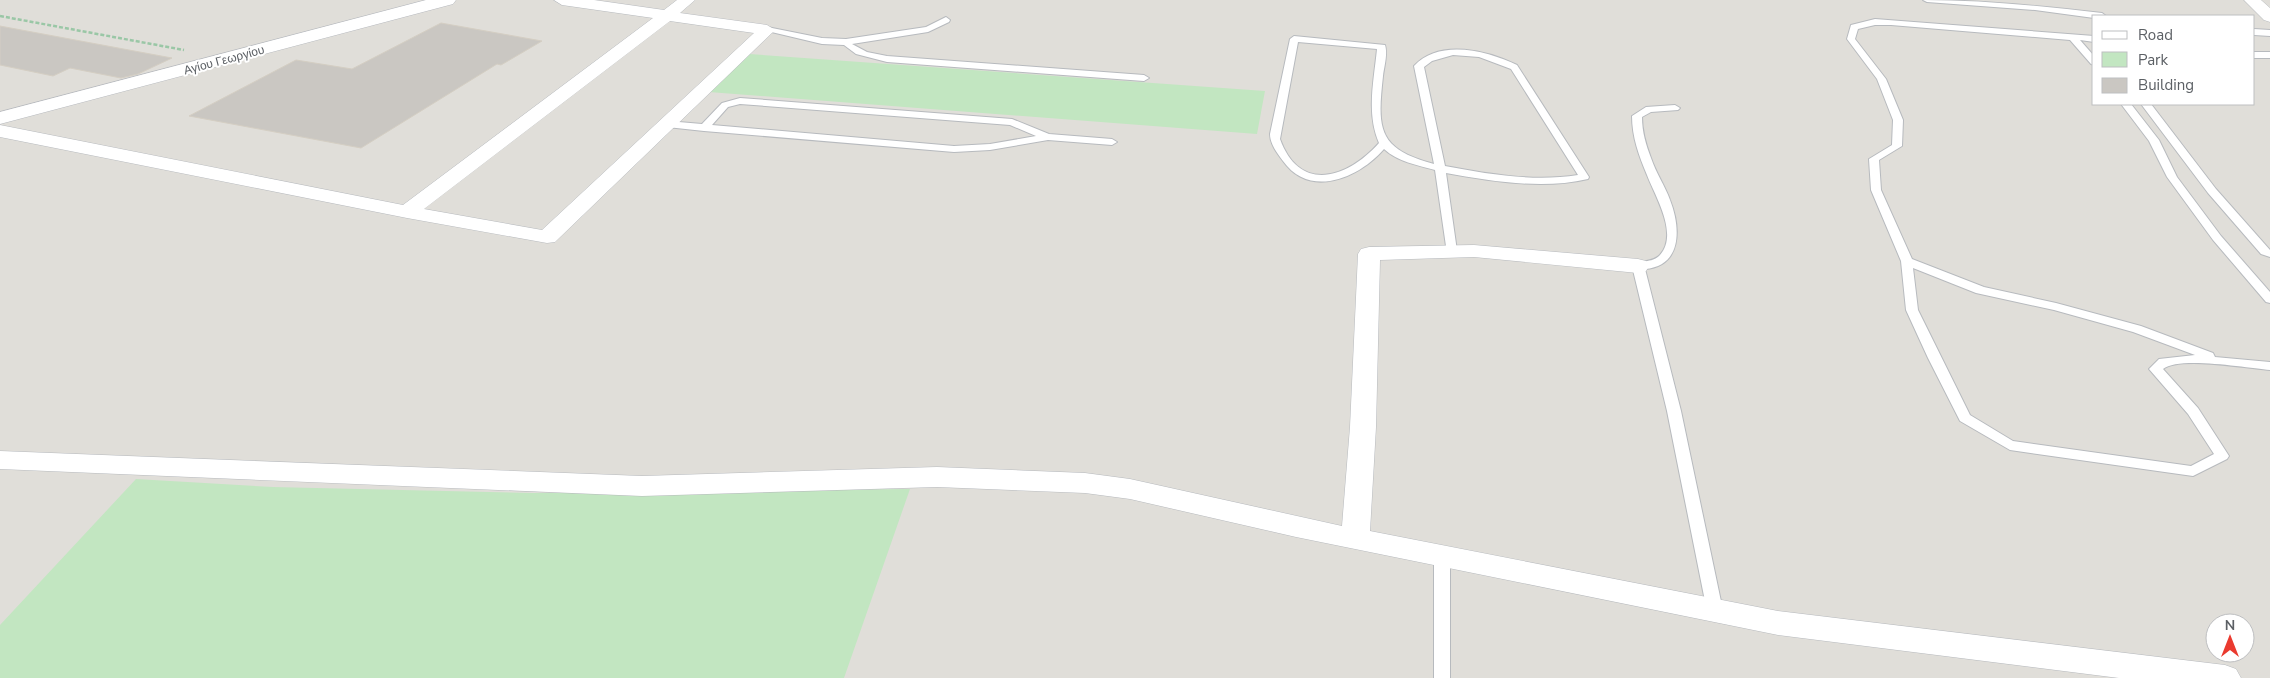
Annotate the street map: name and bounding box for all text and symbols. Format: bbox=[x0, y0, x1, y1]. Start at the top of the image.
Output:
legend bbox=[2092, 15, 2255, 105]
text: Road bbox=[2138, 25, 2173, 45]
street label: Αγίου Γεωργίου bbox=[182, 42, 266, 78]
text: Park bbox=[2138, 50, 2168, 70]
text: Building bbox=[2138, 75, 2194, 95]
north arrow bbox=[2205, 613, 2255, 663]
text: N bbox=[2225, 616, 2235, 635]

